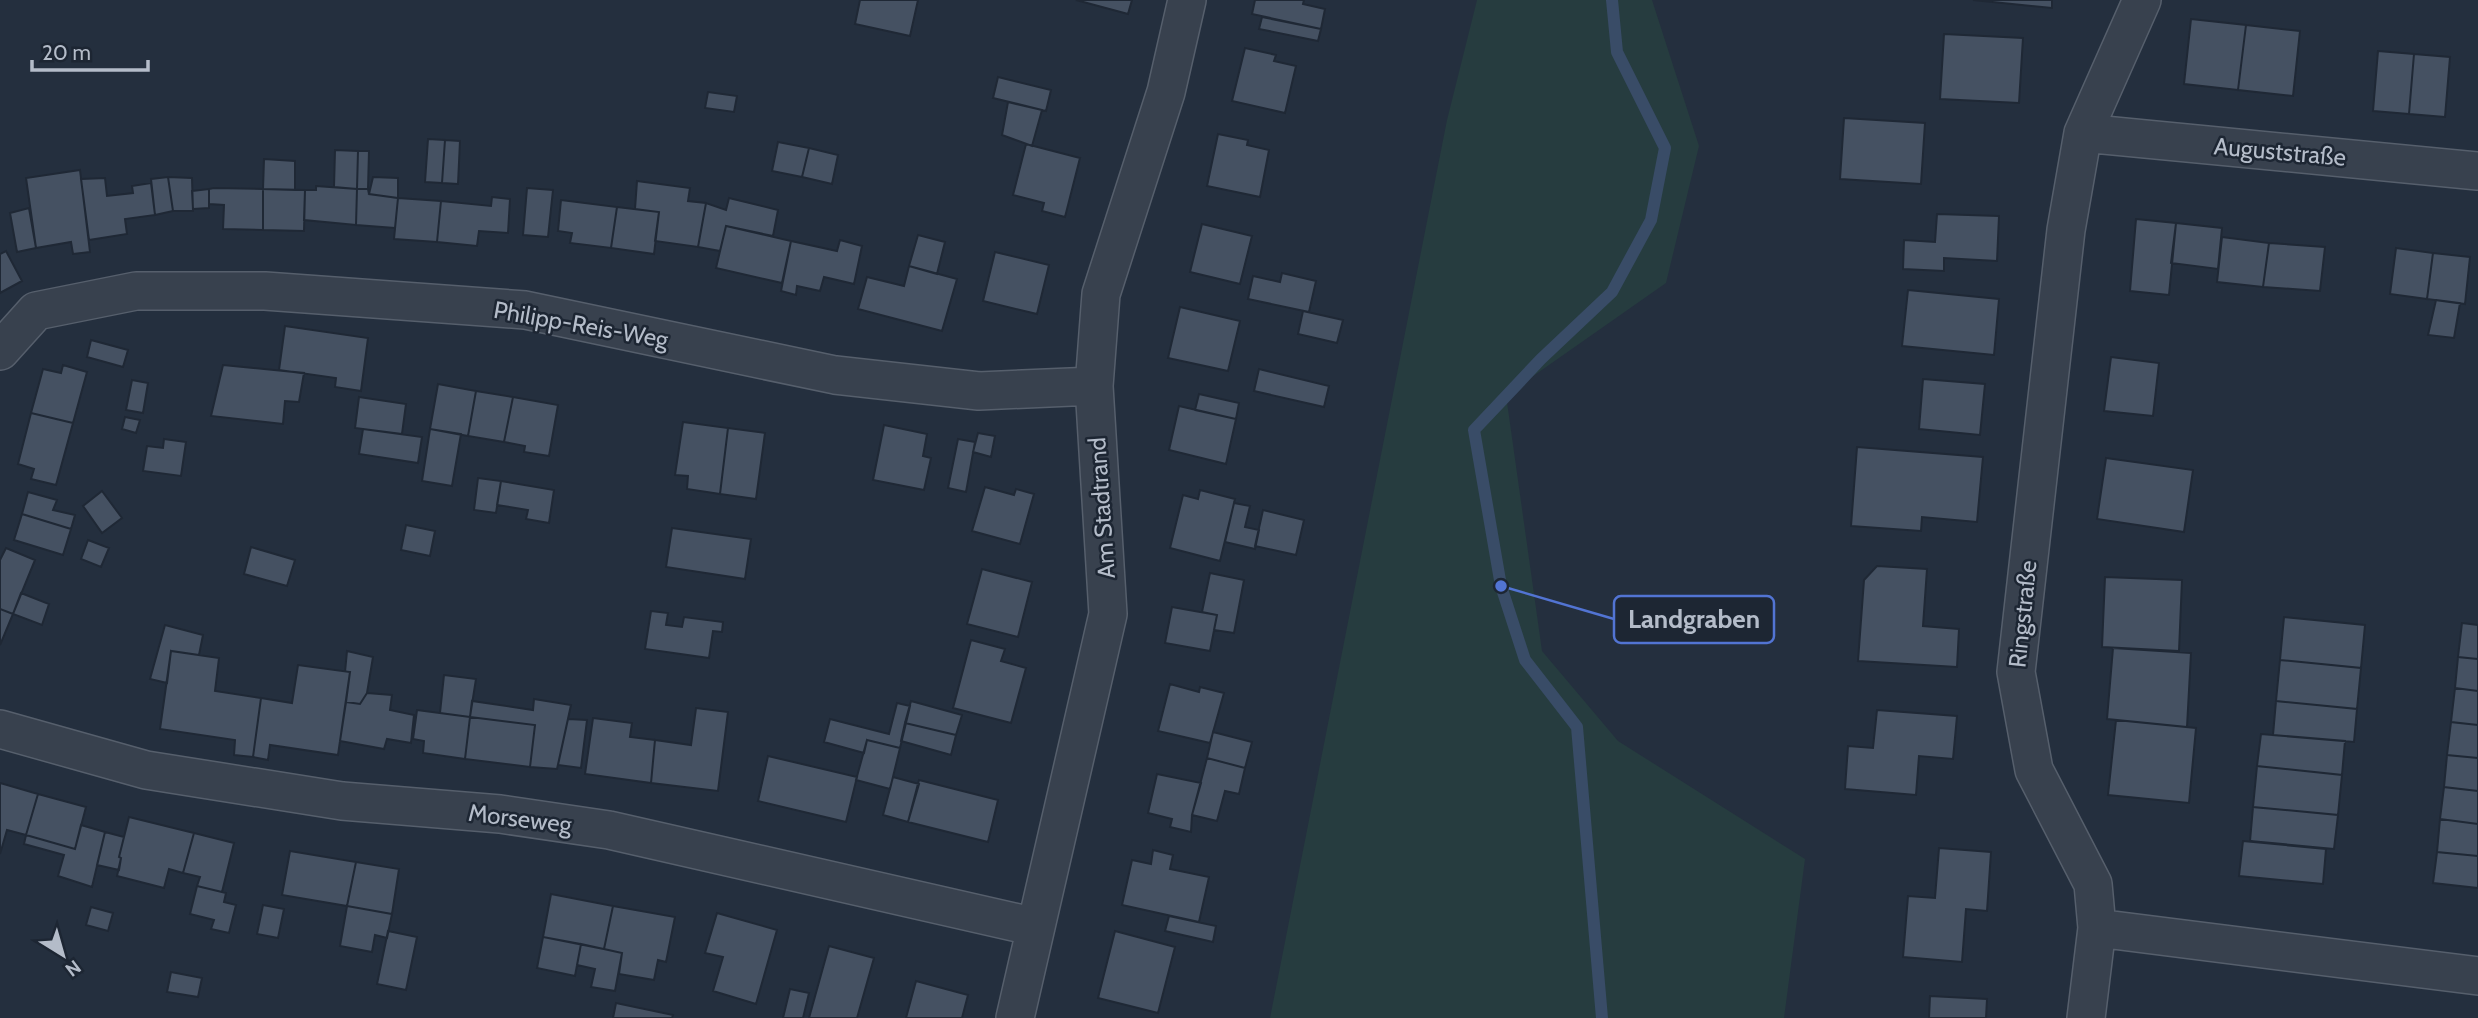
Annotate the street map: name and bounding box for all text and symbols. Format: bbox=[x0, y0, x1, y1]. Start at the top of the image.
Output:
scale bar bbox=[32, 28, 147, 72]
text: 20 m bbox=[42, 40, 91, 65]
street label: Auguststraße bbox=[2213, 131, 2347, 172]
street label: Philipp-Reis-Weg bbox=[492, 295, 672, 354]
street label: Am Stadtrand bbox=[1082, 436, 1121, 580]
street label: Ringstraße bbox=[2002, 559, 2043, 669]
callout: Landgraben bbox=[1614, 596, 1774, 643]
text: Landgraben bbox=[1628, 603, 1760, 635]
street label: Morseweg bbox=[467, 798, 574, 839]
north arrow bbox=[28, 920, 98, 990]
text: N bbox=[61, 955, 85, 981]

